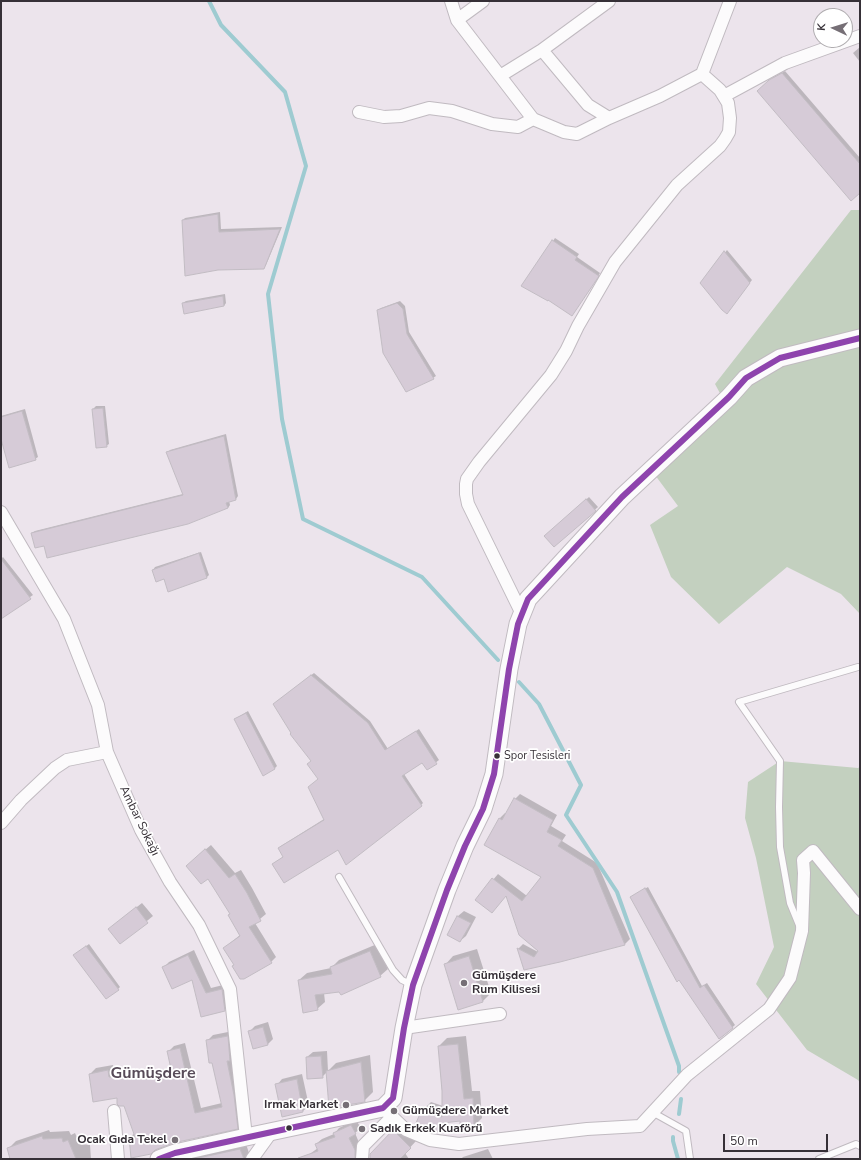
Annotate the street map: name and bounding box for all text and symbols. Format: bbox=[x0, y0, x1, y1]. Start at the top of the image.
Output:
north arrow bbox=[813, 8, 853, 48]
text: K bbox=[814, 23, 829, 31]
place label: Spor Tesisleri bbox=[504, 749, 570, 763]
marker: Spor Tesisleri bbox=[492, 751, 502, 761]
street label: Ambar Sokağı bbox=[116, 784, 162, 858]
place label: Gümüşdere Rum Kilisesi bbox=[472, 969, 540, 997]
marker: Gümüşdere Rum Kilisesi bbox=[459, 978, 469, 988]
district label: Gümüşdere bbox=[110, 1064, 196, 1084]
place label: Irmak Market bbox=[264, 1098, 338, 1112]
marker: Irmak Market bbox=[341, 1100, 351, 1110]
place label: Gümüşdere Market bbox=[402, 1104, 508, 1118]
marker: Gümüşdere Market bbox=[389, 1106, 399, 1116]
place label: Sadık Erkek Kuaförü bbox=[370, 1122, 483, 1136]
unlabelled marker bbox=[284, 1123, 294, 1133]
marker: Sadık Erkek Kuaförü bbox=[357, 1124, 367, 1134]
scale bar bbox=[725, 1126, 830, 1152]
place label: Ocak Gıda Tekel bbox=[77, 1133, 167, 1147]
text: 50 m bbox=[730, 1133, 758, 1149]
marker: Ocak Gıda Tekel bbox=[170, 1135, 180, 1145]

